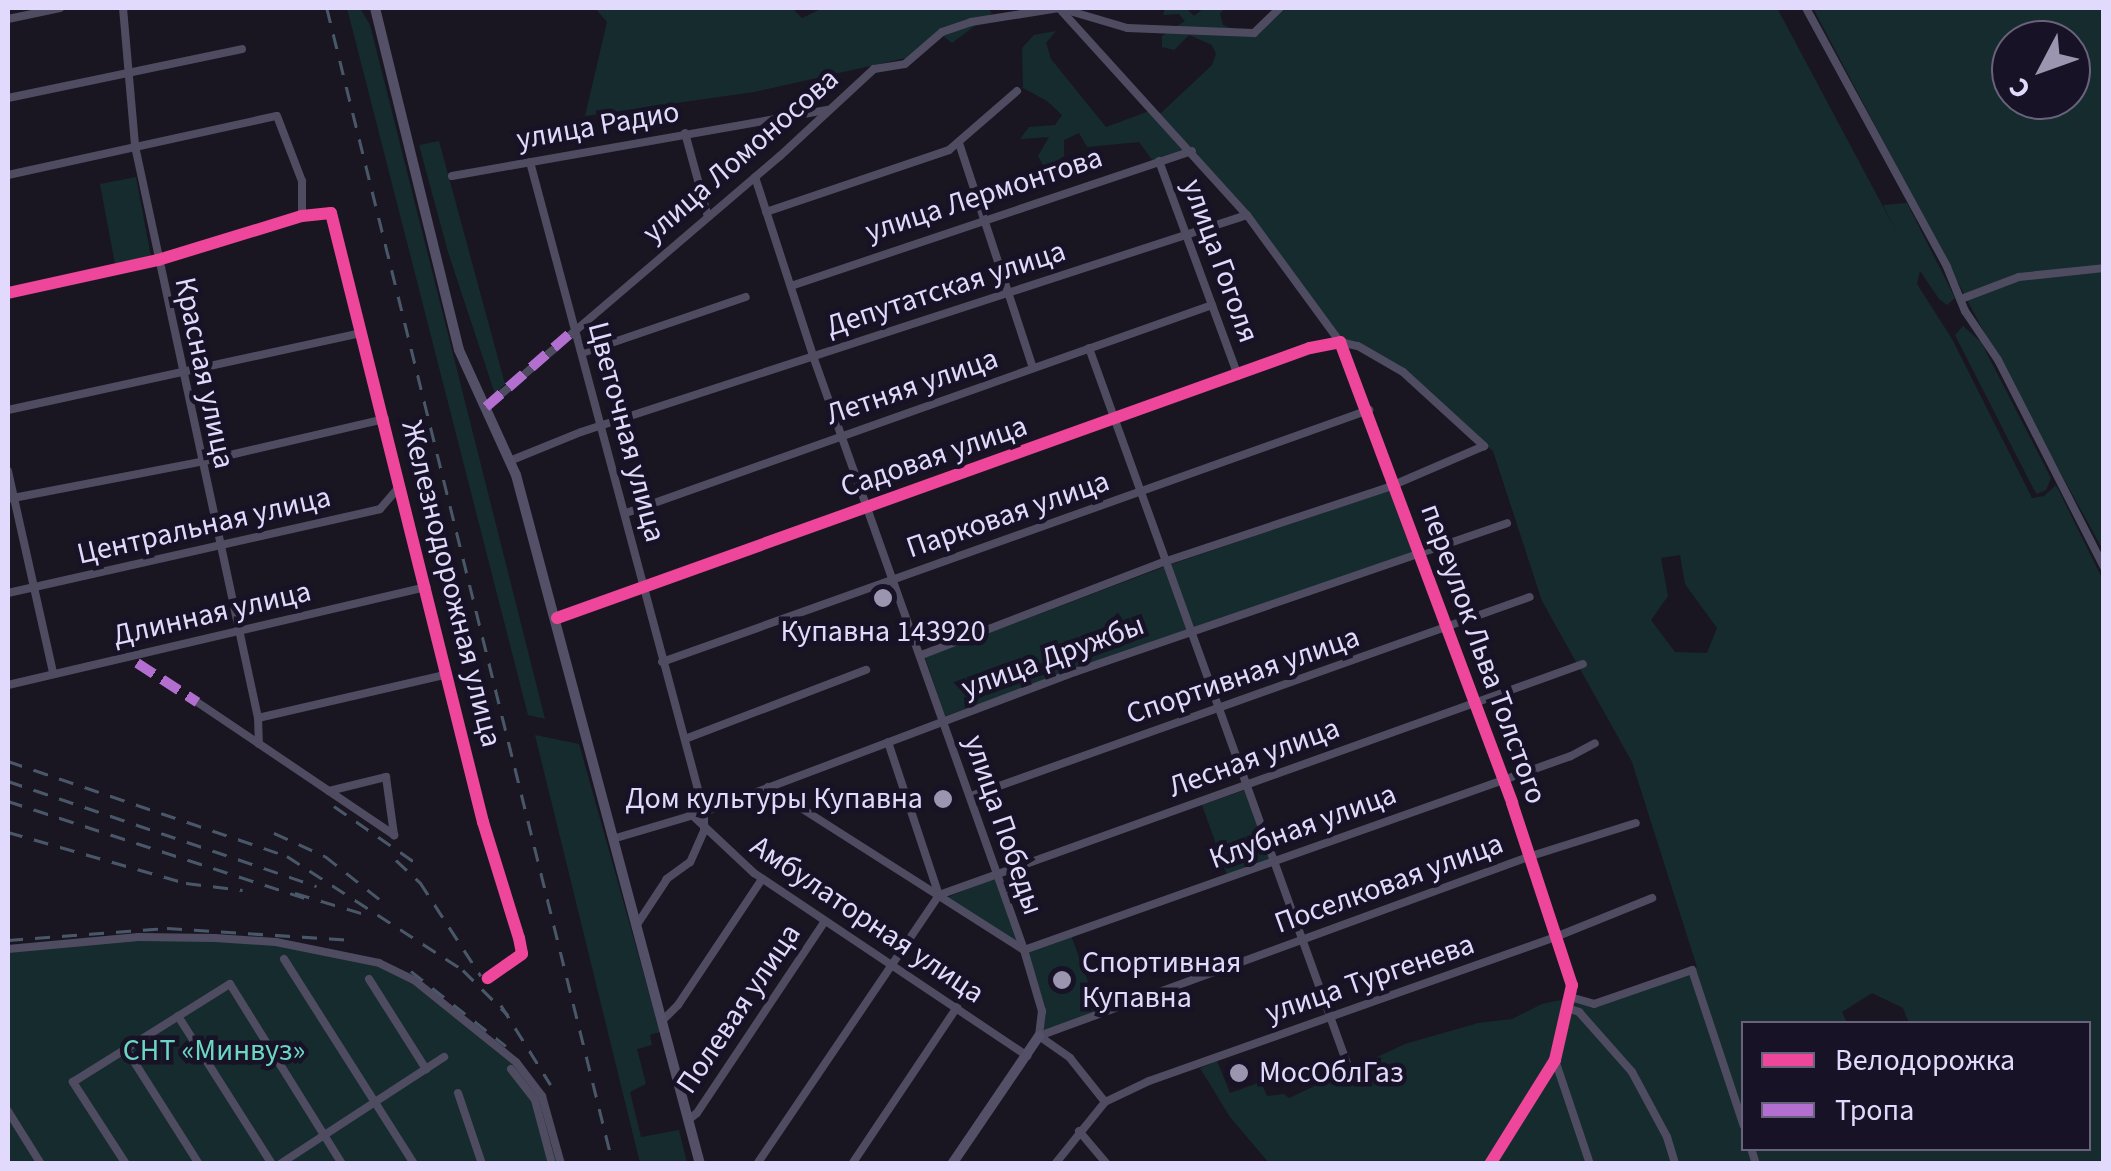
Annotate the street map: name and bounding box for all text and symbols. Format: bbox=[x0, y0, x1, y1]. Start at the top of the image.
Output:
north arrow bbox=[1991, 20, 2091, 120]
street label: улица Ломоносова bbox=[636, 61, 846, 251]
text: С bbox=[1999, 69, 2040, 108]
street label: улица Радио bbox=[514, 94, 682, 158]
street label: улица Лермонтова bbox=[861, 140, 1107, 250]
street label: улица Гоголя bbox=[1174, 174, 1266, 348]
street label: Депутатская улица bbox=[822, 233, 1070, 345]
street label: Красная улица bbox=[166, 274, 242, 472]
street label: Цветочная улица bbox=[579, 318, 673, 546]
street label: Летняя улица bbox=[821, 341, 1003, 433]
street label: Садовая улица bbox=[836, 408, 1032, 506]
street label: Железнодорожная улица bbox=[393, 417, 509, 751]
street label: Парковая улица bbox=[902, 463, 1114, 567]
street label: Центральная улица bbox=[74, 479, 334, 573]
street label: переулок Льва Толстого bbox=[1412, 499, 1554, 809]
street label: Длинная улица bbox=[110, 574, 314, 654]
marker: Купавна 143920 bbox=[872, 587, 894, 609]
street label: улица Дружбы bbox=[957, 607, 1149, 707]
place label: Купавна 143920 bbox=[780, 614, 986, 650]
street label: Спортивная улица bbox=[1122, 619, 1364, 733]
street label: Лесная улица bbox=[1163, 710, 1345, 806]
street label: улица Победы bbox=[955, 730, 1051, 920]
street label: Клубная улица bbox=[1205, 777, 1401, 877]
place label: Дом культуры Купавна bbox=[625, 781, 923, 817]
marker: Дом культуры Купавна bbox=[932, 788, 954, 810]
street label: Поселковая улица bbox=[1270, 826, 1508, 942]
street label: Амбулаторная улица bbox=[743, 828, 991, 1012]
street label: Полевая улица bbox=[669, 917, 809, 1101]
street label: улица Тургенева bbox=[1261, 926, 1479, 1032]
place label: Спортивная Купавна bbox=[1082, 945, 1242, 1016]
marker: Спортивная Купавна bbox=[1051, 969, 1073, 991]
legend bbox=[1741, 1021, 2091, 1151]
park label: СНТ «Минвуз» bbox=[123, 1033, 305, 1069]
text: Велодорожка bbox=[1835, 1039, 2015, 1082]
place label: МосОблГаз bbox=[1259, 1055, 1404, 1091]
marker: МосОблГаз bbox=[1228, 1062, 1250, 1084]
text: Тропа bbox=[1835, 1089, 1914, 1132]

